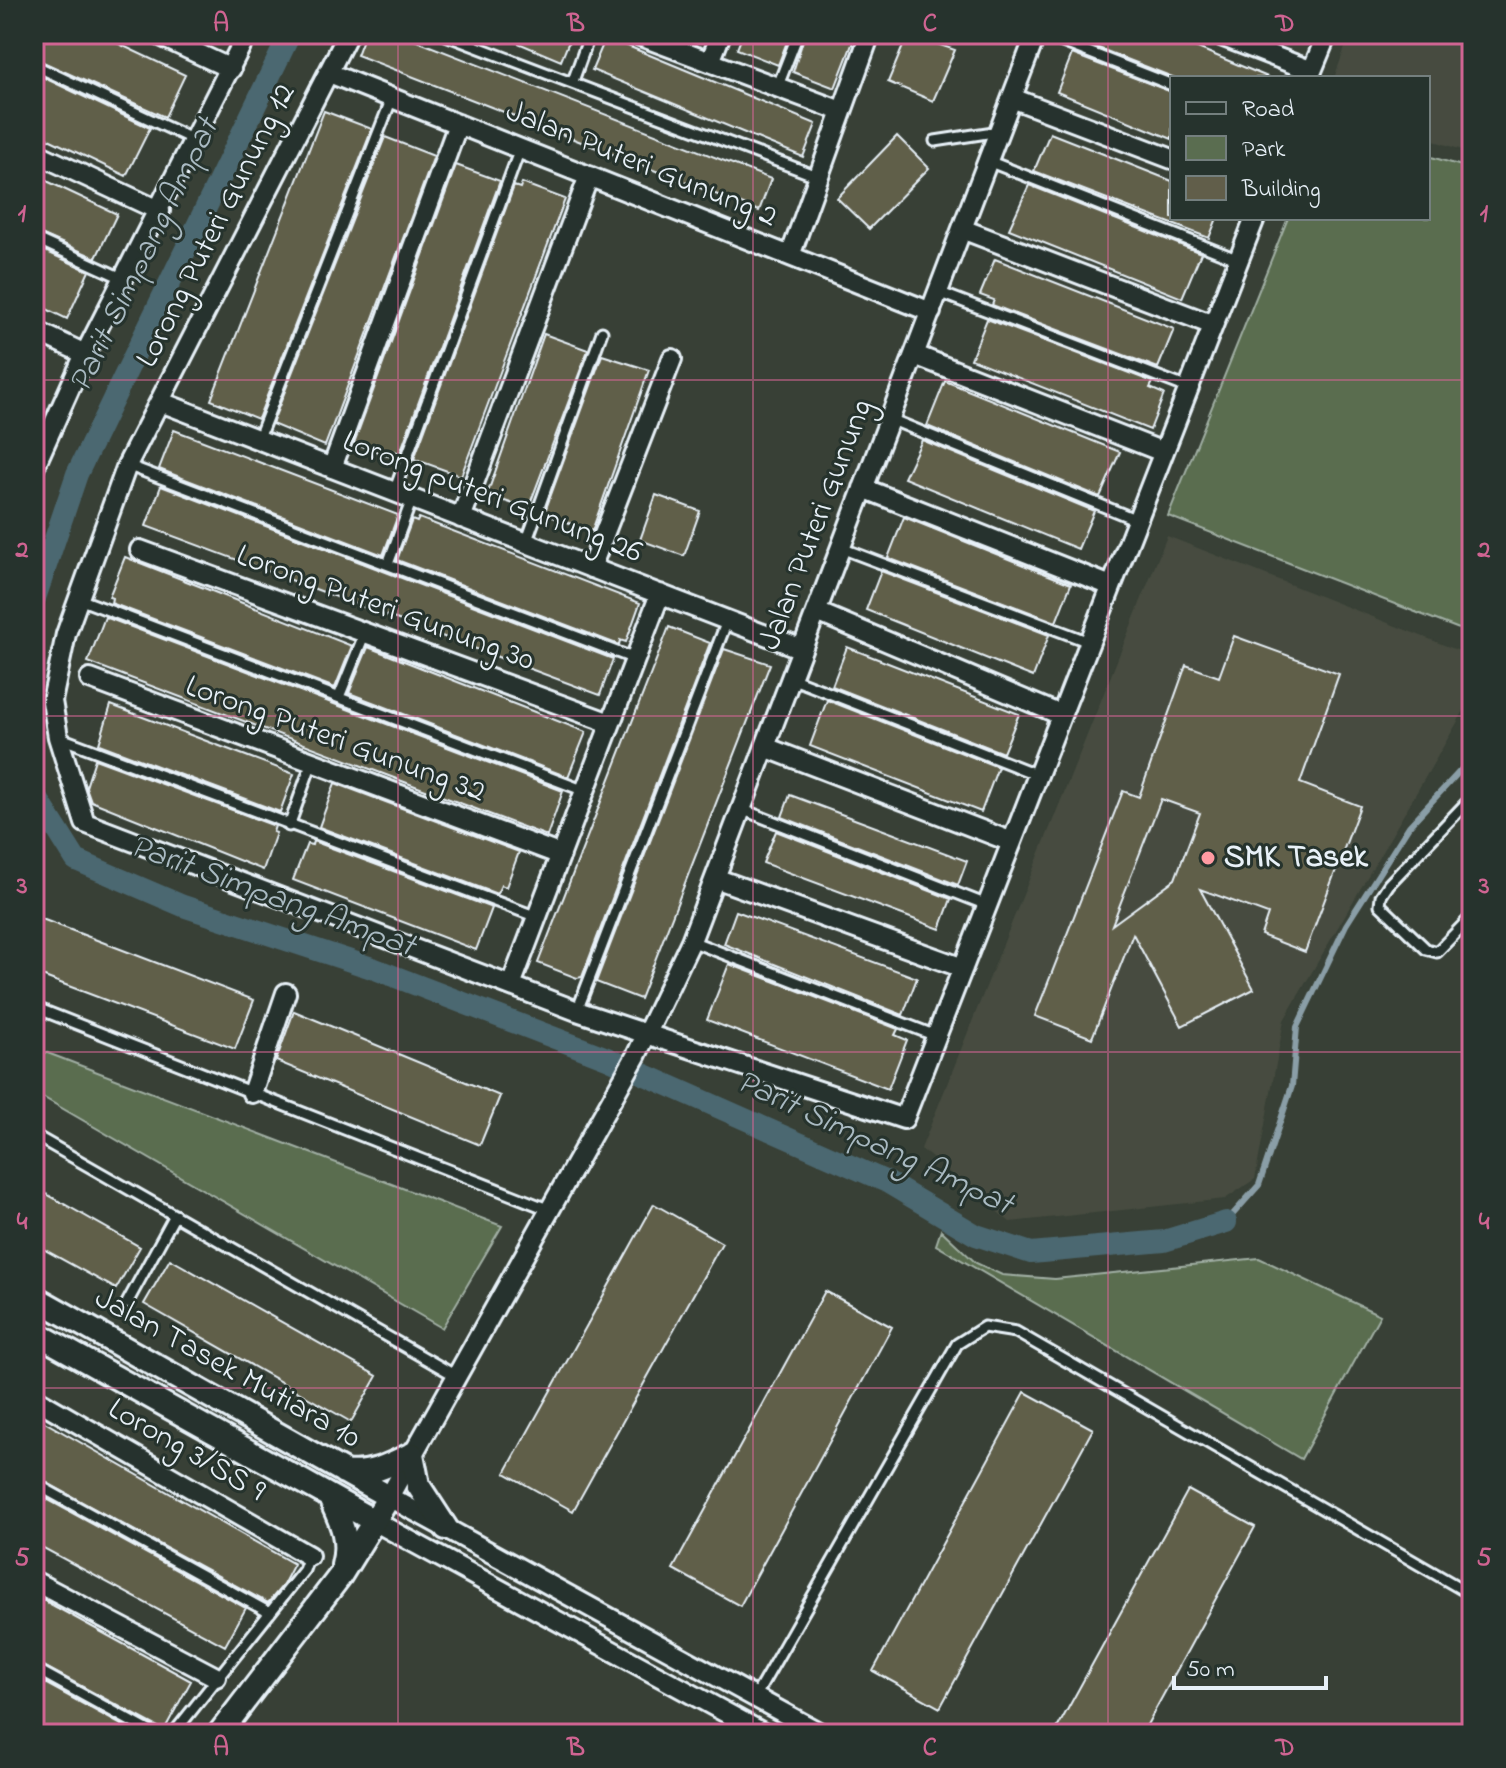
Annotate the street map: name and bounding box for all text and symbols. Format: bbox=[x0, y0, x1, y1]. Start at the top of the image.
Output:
text: A bbox=[213, 6, 229, 44]
text: B bbox=[566, 6, 585, 44]
text: C bbox=[923, 6, 937, 44]
text: D bbox=[1274, 6, 1295, 44]
street label: Lorong Puteri Gunung 12 bbox=[125, 76, 309, 376]
legend bbox=[1170, 76, 1430, 220]
street label: Jalan Puteri Gunung 2 bbox=[498, 89, 784, 241]
text: Road bbox=[1242, 93, 1295, 128]
water label: Parit Simpang Ampat bbox=[57, 107, 235, 402]
text: Park bbox=[1242, 133, 1286, 168]
text: Building bbox=[1241, 173, 1321, 208]
text: 1 bbox=[18, 196, 27, 234]
text: 1 bbox=[1480, 196, 1489, 234]
street label: Jalan Puteri Gunung bbox=[748, 393, 886, 657]
street label: Lorong puteri Gunung 26 bbox=[335, 419, 649, 577]
text: 2 bbox=[15, 532, 29, 570]
text: 2 bbox=[1477, 532, 1491, 570]
street label: Lorong Puteri Gunung 30 bbox=[229, 533, 541, 685]
street label: Lorong Puteri Gunung 32 bbox=[178, 664, 492, 816]
water label: Parit Simpang Ampat bbox=[123, 822, 425, 973]
place label: SMK Tasek bbox=[1224, 835, 1369, 882]
marker: SMK Tasek bbox=[1199, 849, 1217, 867]
text: 3 bbox=[16, 868, 28, 906]
text: 3 bbox=[1478, 868, 1490, 906]
water label: Parit Simpang Ampat bbox=[728, 1058, 1024, 1232]
text: 4 bbox=[17, 1204, 28, 1242]
text: 4 bbox=[1479, 1204, 1490, 1242]
street label: Jalan Tasek Mutiara 10 bbox=[85, 1276, 369, 1462]
street label: Lorong 3/SS 9 bbox=[98, 1387, 274, 1515]
text: 5 bbox=[15, 1540, 30, 1578]
text: 5 bbox=[1477, 1540, 1492, 1578]
scale bar bbox=[1174, 1640, 1326, 1690]
text: 50 m bbox=[1186, 1653, 1235, 1688]
text: A bbox=[213, 1730, 229, 1768]
text: B bbox=[566, 1730, 585, 1768]
text: C bbox=[923, 1730, 937, 1768]
text: D bbox=[1274, 1730, 1295, 1768]

